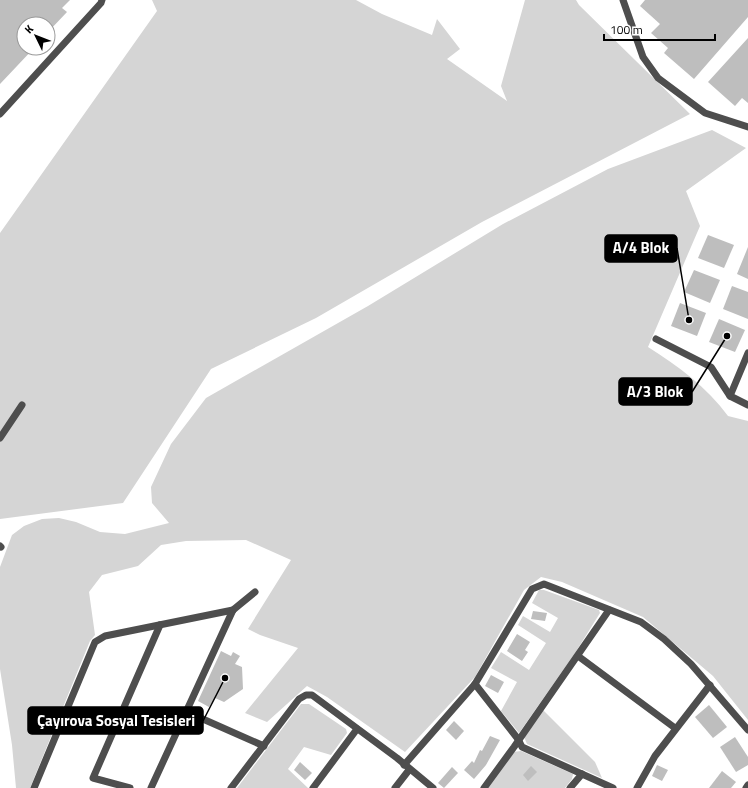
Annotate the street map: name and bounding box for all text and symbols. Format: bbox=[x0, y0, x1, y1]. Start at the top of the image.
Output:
north arrow bbox=[16, 16, 56, 56]
scale bar bbox=[604, 16, 715, 42]
text: 100 m bbox=[610, 20, 643, 39]
text: K bbox=[21, 21, 37, 37]
callout: A/4 Blok bbox=[605, 235, 677, 262]
text: A/4 Blok bbox=[613, 236, 670, 259]
callout: A/3 Blok bbox=[619, 378, 692, 405]
text: A/3 Blok bbox=[627, 380, 684, 403]
callout: Çayırova Sosyal Tesisleri bbox=[28, 707, 203, 734]
text: Çayırova Sosyal Tesisleri bbox=[37, 709, 195, 732]

